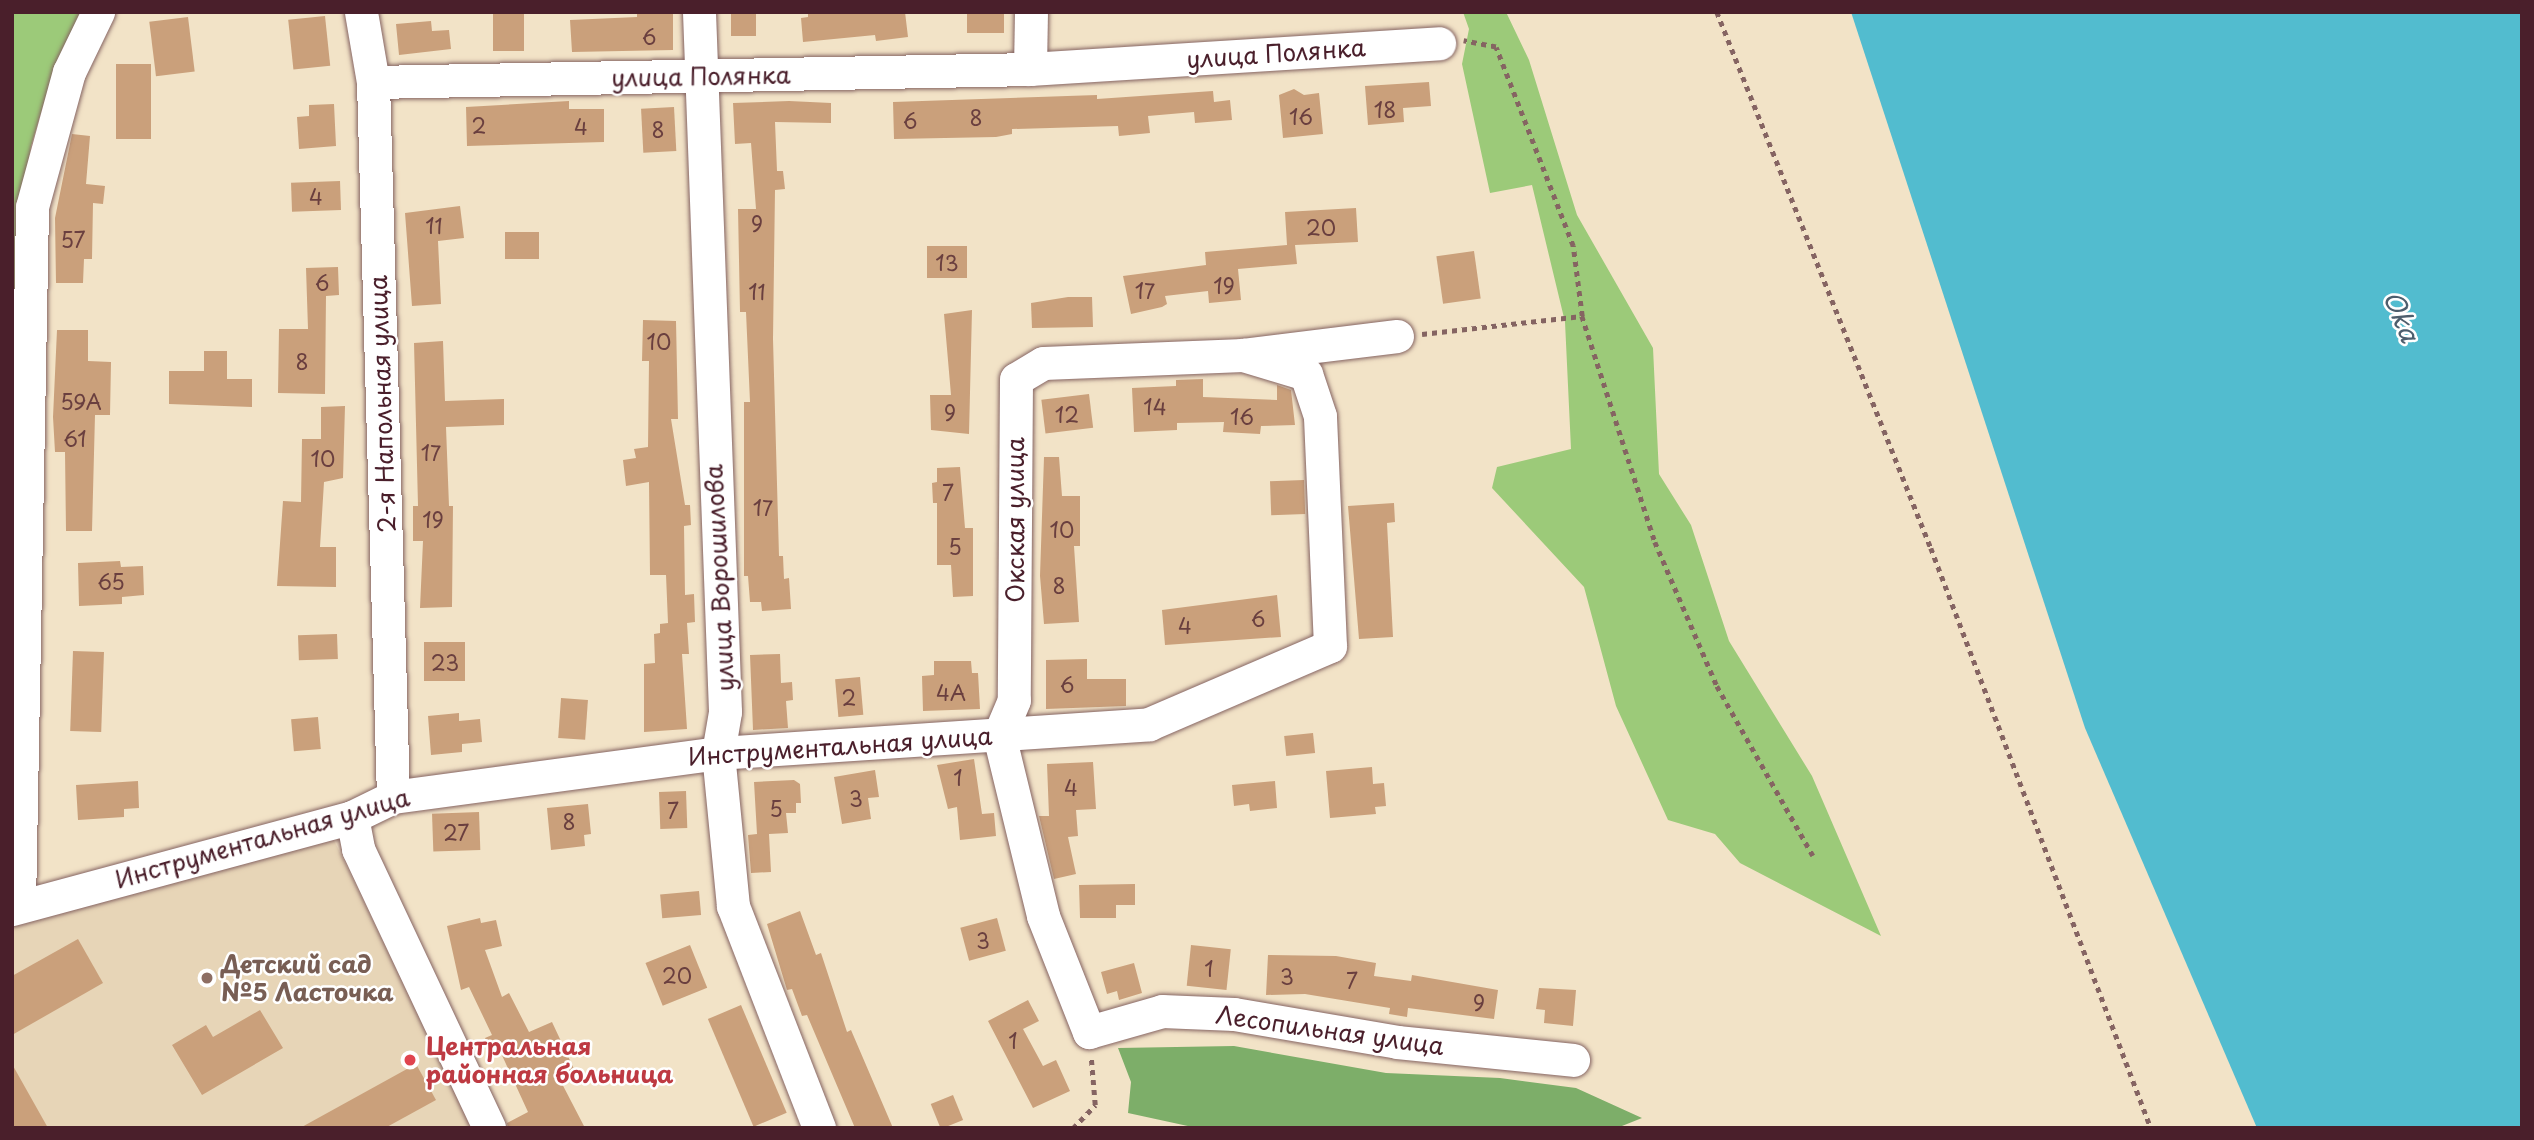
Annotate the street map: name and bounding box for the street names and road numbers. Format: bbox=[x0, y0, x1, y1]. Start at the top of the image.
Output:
street label: улица Полянка bbox=[1185, 32, 1367, 74]
street label: улица Полянка bbox=[610, 60, 792, 92]
street label: 2-я Напольная улица bbox=[363, 274, 401, 534]
street label: Окская улица bbox=[1001, 437, 1029, 603]
street label: улица Ворошилова bbox=[699, 463, 739, 693]
street label: Инструментальная улица bbox=[686, 721, 994, 771]
street label: Инструментальная улица bbox=[111, 782, 413, 894]
street label: Лесопильная улица bbox=[1213, 1000, 1447, 1060]

